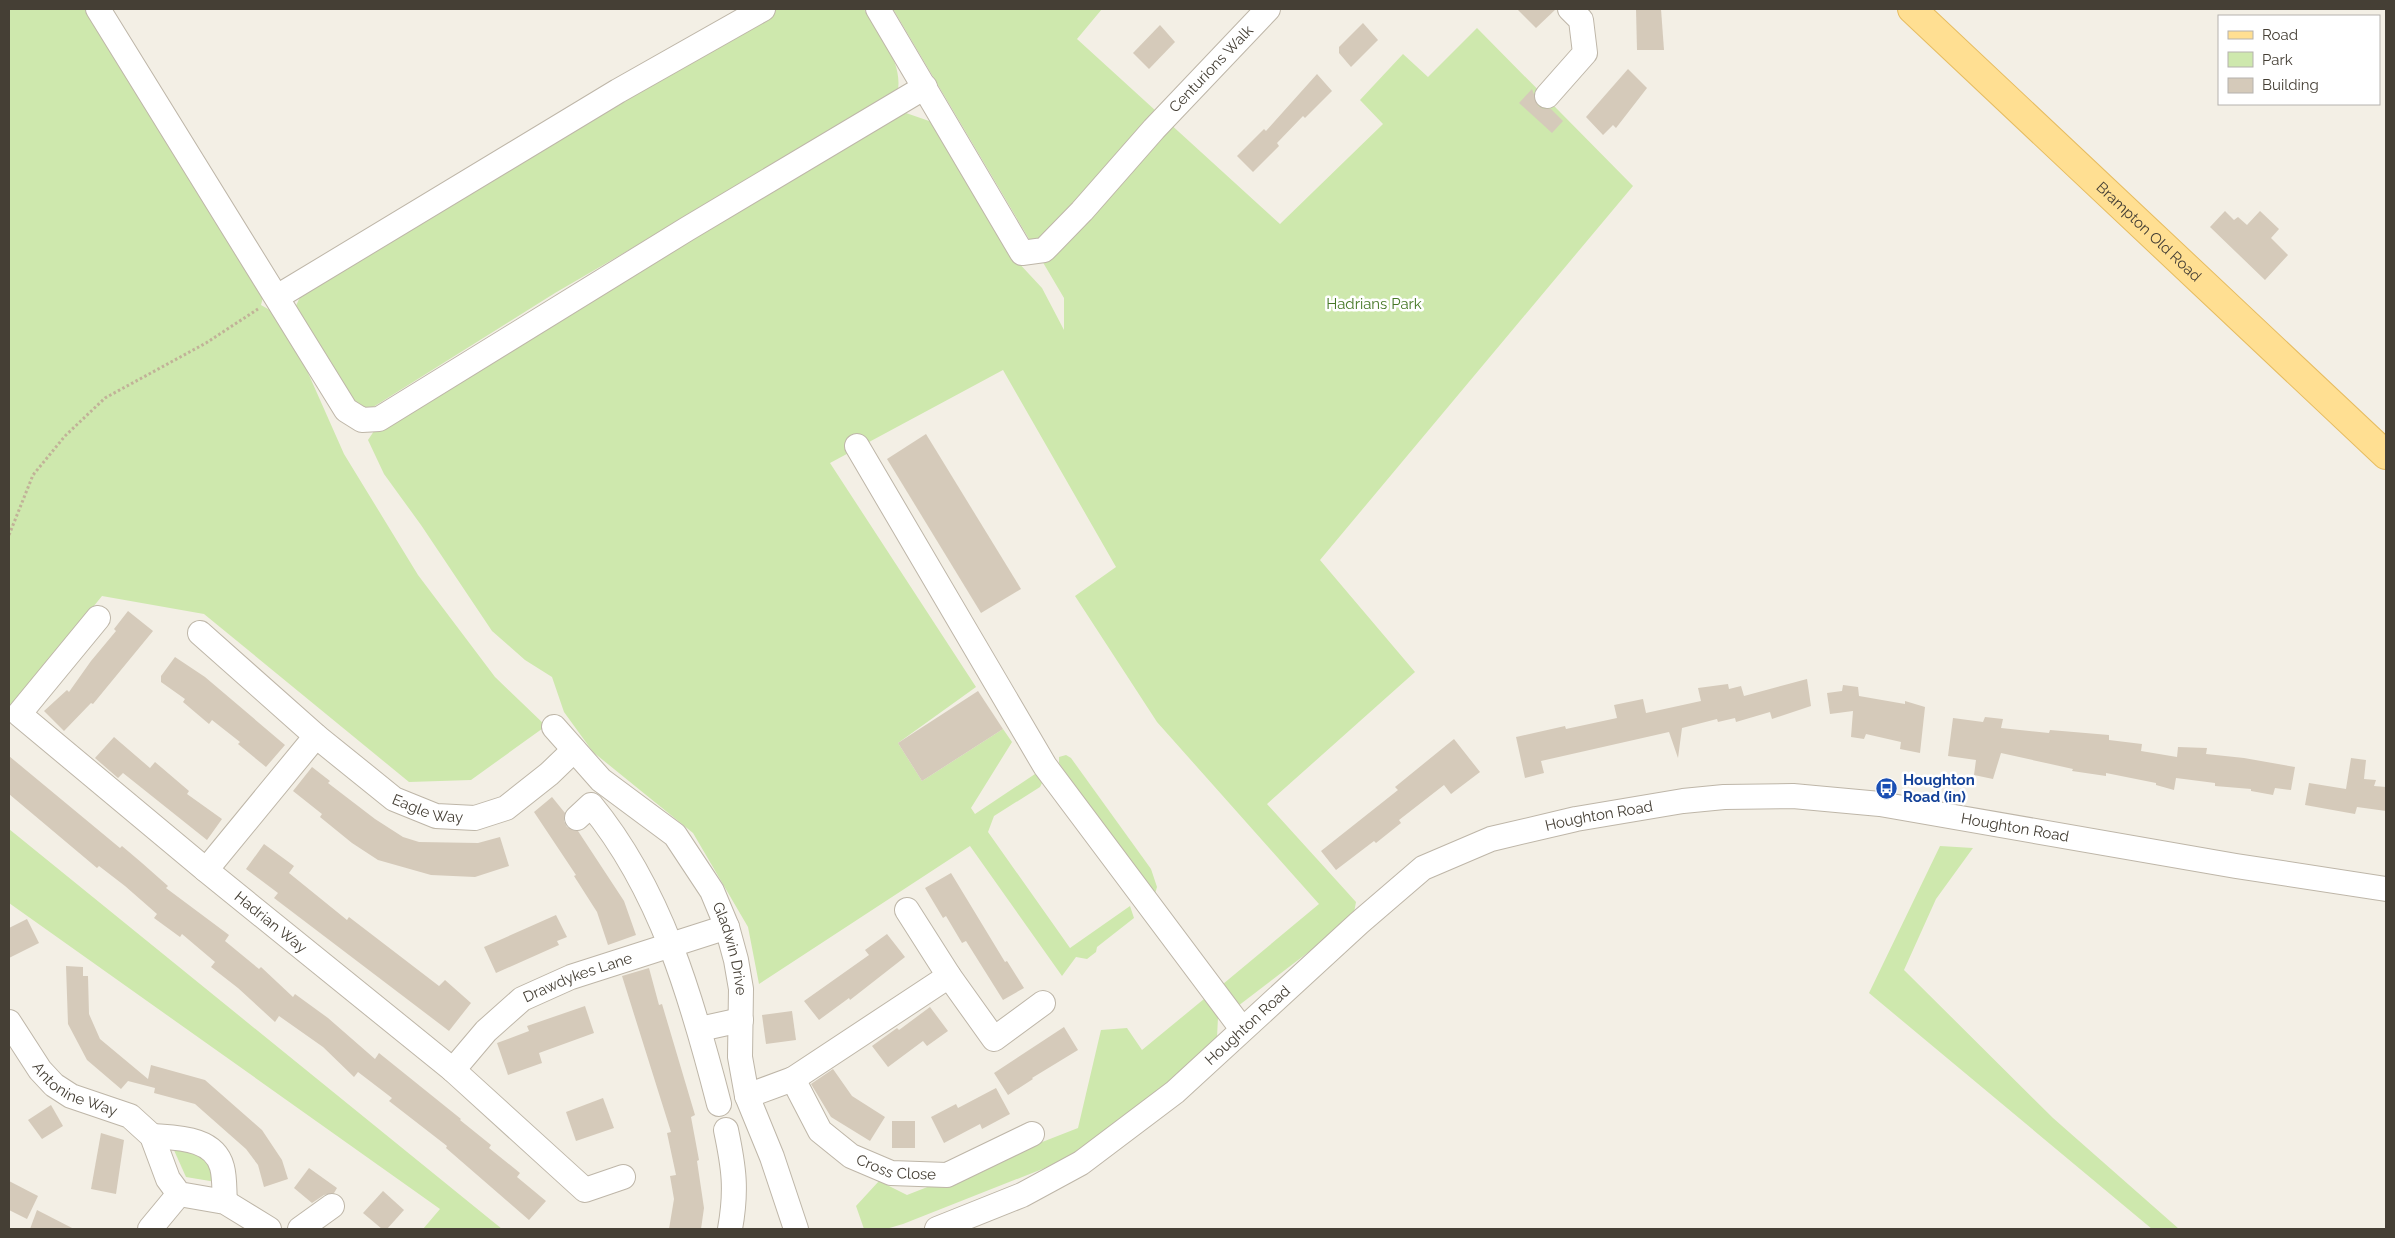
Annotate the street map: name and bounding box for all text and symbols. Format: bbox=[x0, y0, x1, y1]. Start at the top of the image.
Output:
legend bbox=[2218, 15, 2380, 105]
street label: Centurions Walk bbox=[1165, 21, 1257, 116]
text: Road bbox=[2262, 26, 2298, 44]
text: Park bbox=[2262, 51, 2293, 69]
text: Building bbox=[2262, 76, 2319, 94]
street label: Brampton Old Road bbox=[2093, 178, 2205, 285]
park label: Hadrians Park bbox=[1326, 295, 1422, 313]
place label: Houghton Road (in) bbox=[1903, 771, 1975, 806]
bus stop icon: Houghton Road (in) bbox=[1875, 777, 1899, 801]
street label: Eagle Way bbox=[389, 790, 464, 826]
street label: Houghton Road bbox=[1543, 797, 1654, 835]
street label: Houghton Road bbox=[1960, 809, 2070, 846]
street label: Hadrian Way bbox=[231, 888, 311, 957]
street label: Gladwin Drive bbox=[709, 899, 750, 996]
street label: Drawdykes Lane bbox=[520, 949, 635, 1006]
street label: Houghton Road bbox=[1201, 982, 1294, 1069]
street label: Antonine Way bbox=[28, 1059, 120, 1120]
street label: Cross Close bbox=[854, 1150, 937, 1184]

